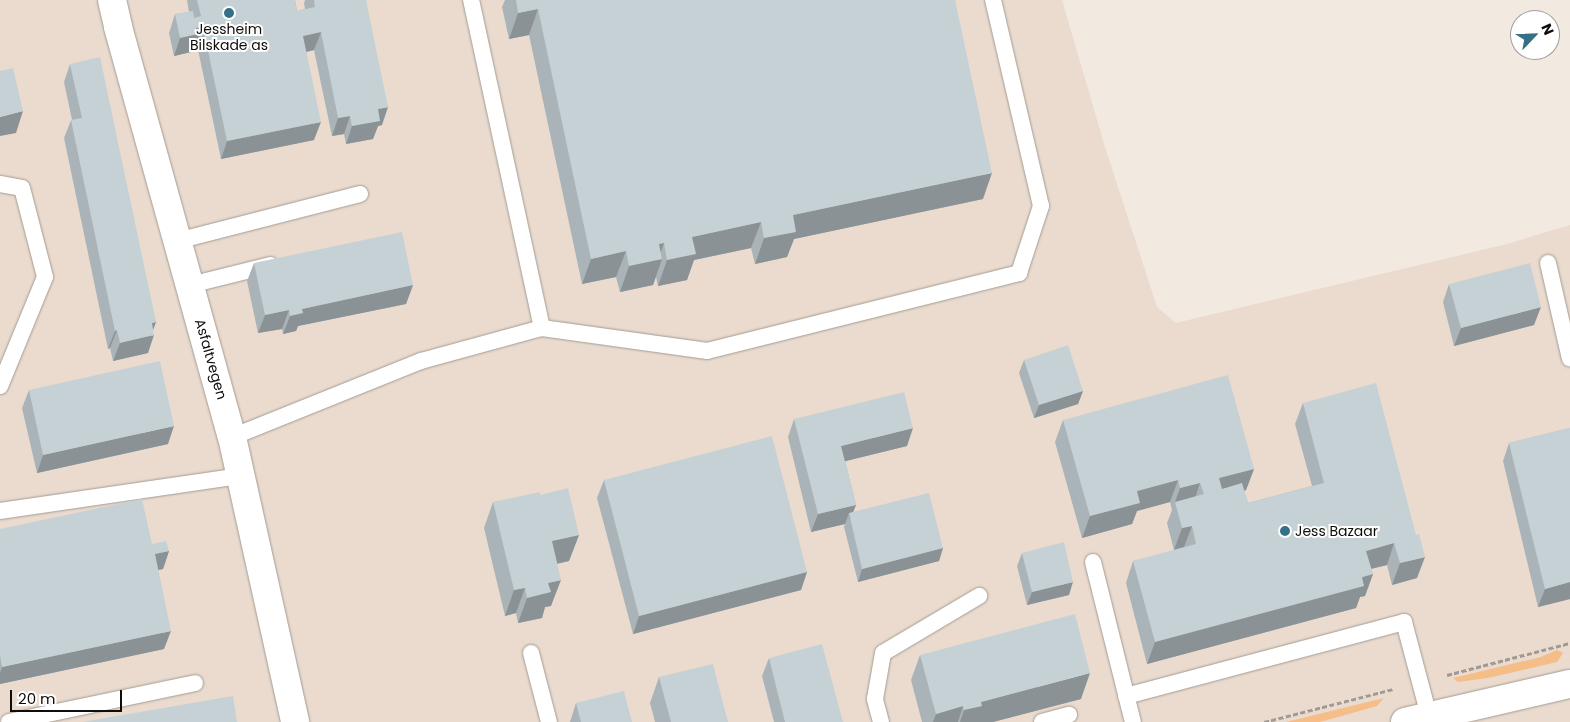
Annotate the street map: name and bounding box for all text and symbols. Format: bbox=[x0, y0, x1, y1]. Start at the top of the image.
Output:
marker: Jessheim Bilskade as bbox=[223, 7, 235, 19]
north arrow bbox=[1510, 10, 1560, 60]
text: N bbox=[1537, 20, 1559, 38]
place label: Jessheim Bilskade as bbox=[190, 21, 268, 54]
street label: Asfaltvegen bbox=[191, 317, 231, 401]
place label: Jess Bazaar bbox=[1295, 523, 1378, 539]
marker: Jess Bazaar bbox=[1279, 525, 1291, 537]
scale bar bbox=[12, 680, 125, 712]
text: 20 m bbox=[18, 688, 56, 709]

